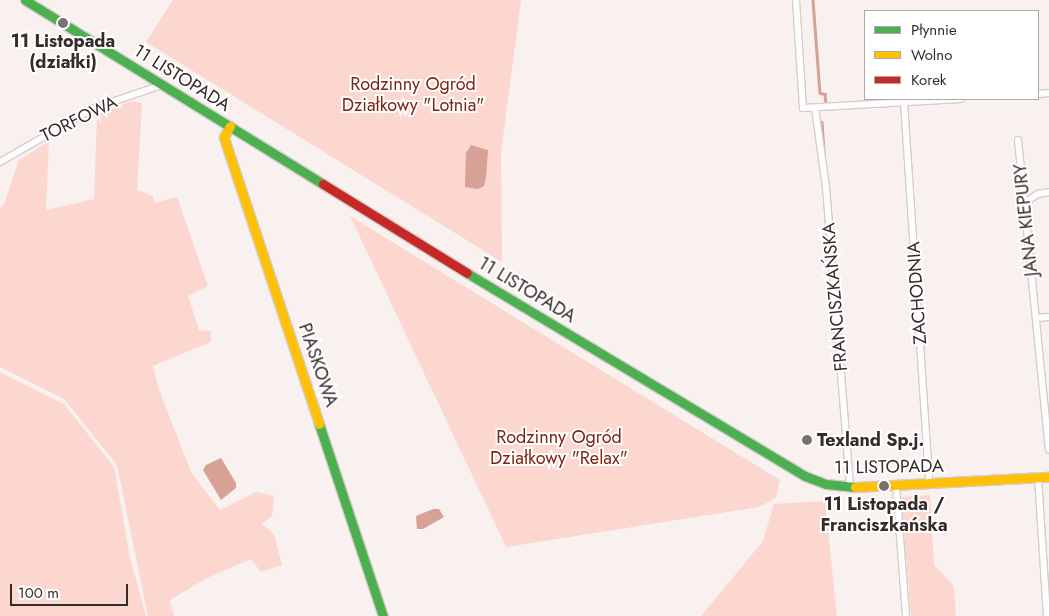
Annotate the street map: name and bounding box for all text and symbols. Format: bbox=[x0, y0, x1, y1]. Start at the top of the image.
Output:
legend bbox=[864, 10, 1039, 100]
marker: 11 Listopada (działki) bbox=[57, 17, 69, 29]
text: Płynnie bbox=[911, 19, 957, 41]
place label: 11 Listopada (działki) bbox=[11, 31, 115, 74]
street label: 11 LISTOPADA bbox=[130, 40, 234, 116]
text: Wolno bbox=[911, 44, 952, 66]
text: Korek bbox=[911, 69, 946, 91]
park label: Rodzinny Ogród Działkowy "Lotnia" bbox=[342, 74, 484, 116]
street label: TORFOWA bbox=[37, 91, 121, 147]
street label: JANA KIEPURY bbox=[1009, 163, 1043, 277]
street label: FRANCISZKAŃSKA bbox=[818, 222, 852, 372]
street label: ZACHODNIA bbox=[903, 241, 931, 345]
street label: 11 LISTOPADA bbox=[474, 252, 580, 328]
street label: PIASKOWA bbox=[294, 320, 342, 410]
park label: Rodzinny Ogród Działkowy "Relax" bbox=[490, 427, 628, 469]
place label: Texland Sp.j. bbox=[817, 429, 924, 451]
marker: Texland Sp.j. bbox=[801, 434, 813, 446]
street label: 11 LISTOPADA bbox=[834, 455, 944, 479]
marker: 11 Listopada / Franciszkańska bbox=[878, 480, 890, 492]
place label: 11 Listopada / Franciszkańska bbox=[820, 494, 948, 536]
scale bar bbox=[12, 574, 130, 606]
text: 100 m bbox=[18, 582, 59, 604]

